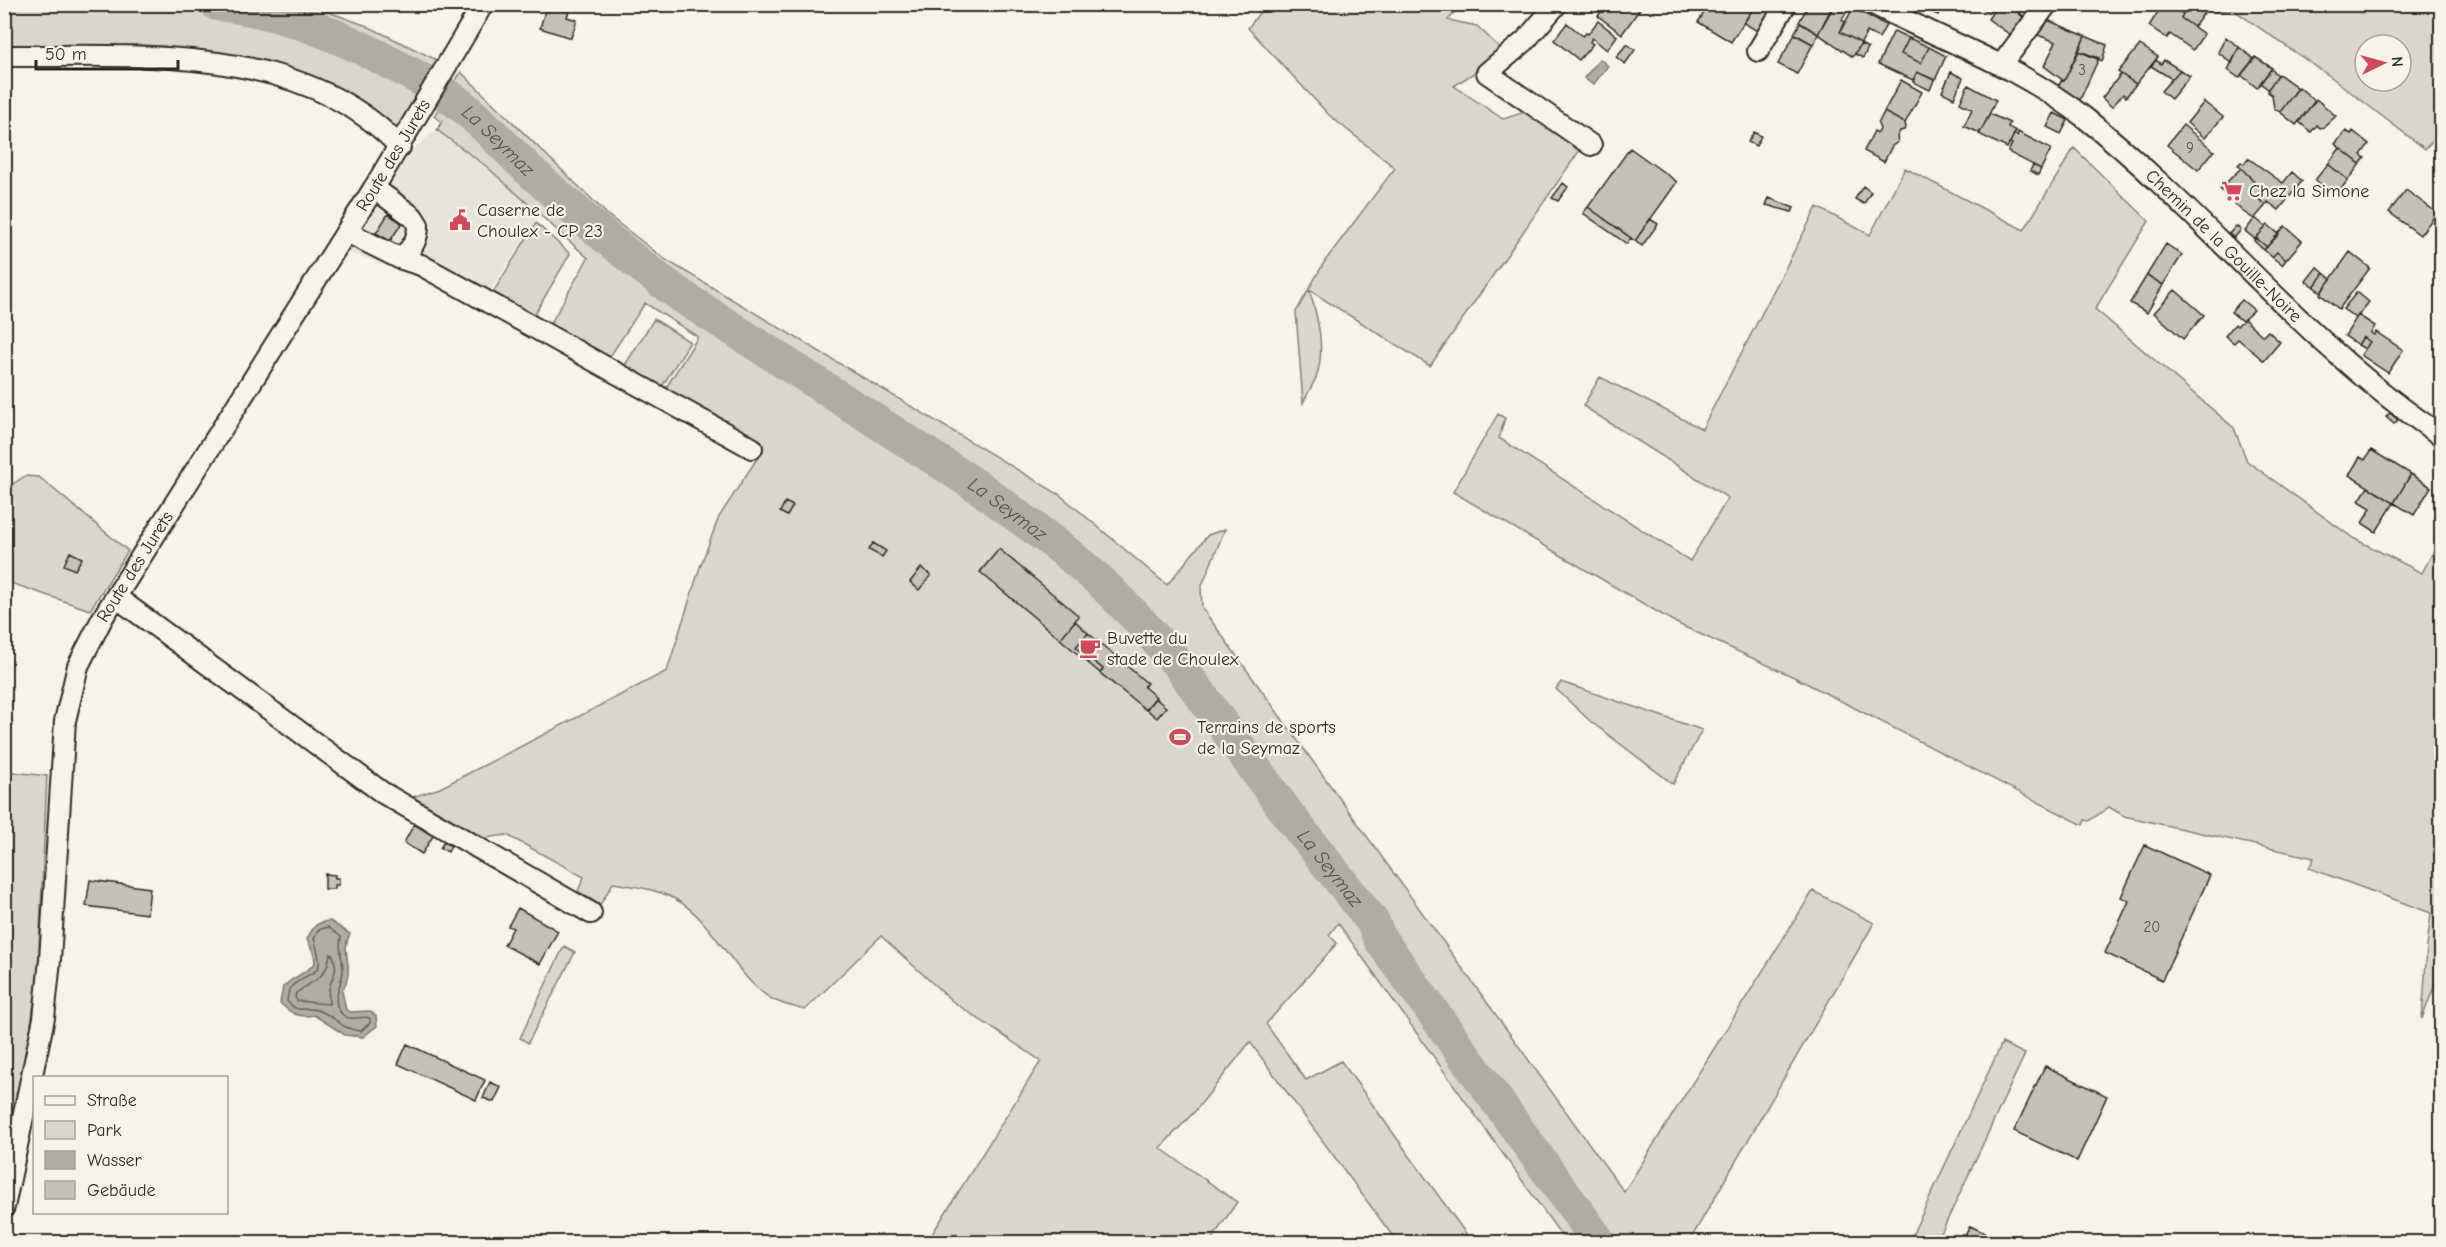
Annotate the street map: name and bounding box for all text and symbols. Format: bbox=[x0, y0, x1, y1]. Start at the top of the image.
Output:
scale bar bbox=[36, 33, 178, 71]
north arrow bbox=[2353, 33, 2413, 93]
text: 50 m bbox=[45, 44, 87, 65]
text: N bbox=[2388, 56, 2406, 68]
house number: 3 bbox=[2078, 61, 2086, 79]
street label: Route des Jurets bbox=[352, 95, 435, 215]
water label: La Seymaz bbox=[457, 100, 540, 181]
house number: 9 bbox=[2186, 139, 2194, 157]
street label: Chemin de la Gouille-Noire bbox=[2141, 165, 2306, 327]
supermarket icon: Chez la Simone bbox=[2220, 179, 2244, 203]
place label: Chez la Simone bbox=[2249, 181, 2369, 202]
place label: Caserne de Choulex - CP 23 bbox=[477, 200, 603, 242]
public building icon: Caserne de Choulex - CP 23 bbox=[448, 208, 472, 232]
water label: La Seymaz bbox=[964, 472, 1052, 546]
street label: Route des Jurets bbox=[92, 507, 178, 626]
place label: Buvette du stade de Choulex bbox=[1107, 628, 1239, 670]
cafe icon: Buvette du stade de Choulex bbox=[1078, 636, 1102, 660]
place label: Terrains de sports de la Seymaz bbox=[1197, 717, 1336, 759]
sports icon: Terrains de sports de la Seymaz bbox=[1168, 725, 1192, 749]
water label: La Seymaz bbox=[1293, 825, 1368, 912]
house number: 20 bbox=[2144, 918, 2160, 936]
legend bbox=[33, 1076, 228, 1214]
text: Straße bbox=[87, 1090, 137, 1111]
text: Park bbox=[87, 1120, 122, 1141]
text: Wasser bbox=[87, 1150, 143, 1171]
text: Gebäude bbox=[87, 1180, 156, 1201]

